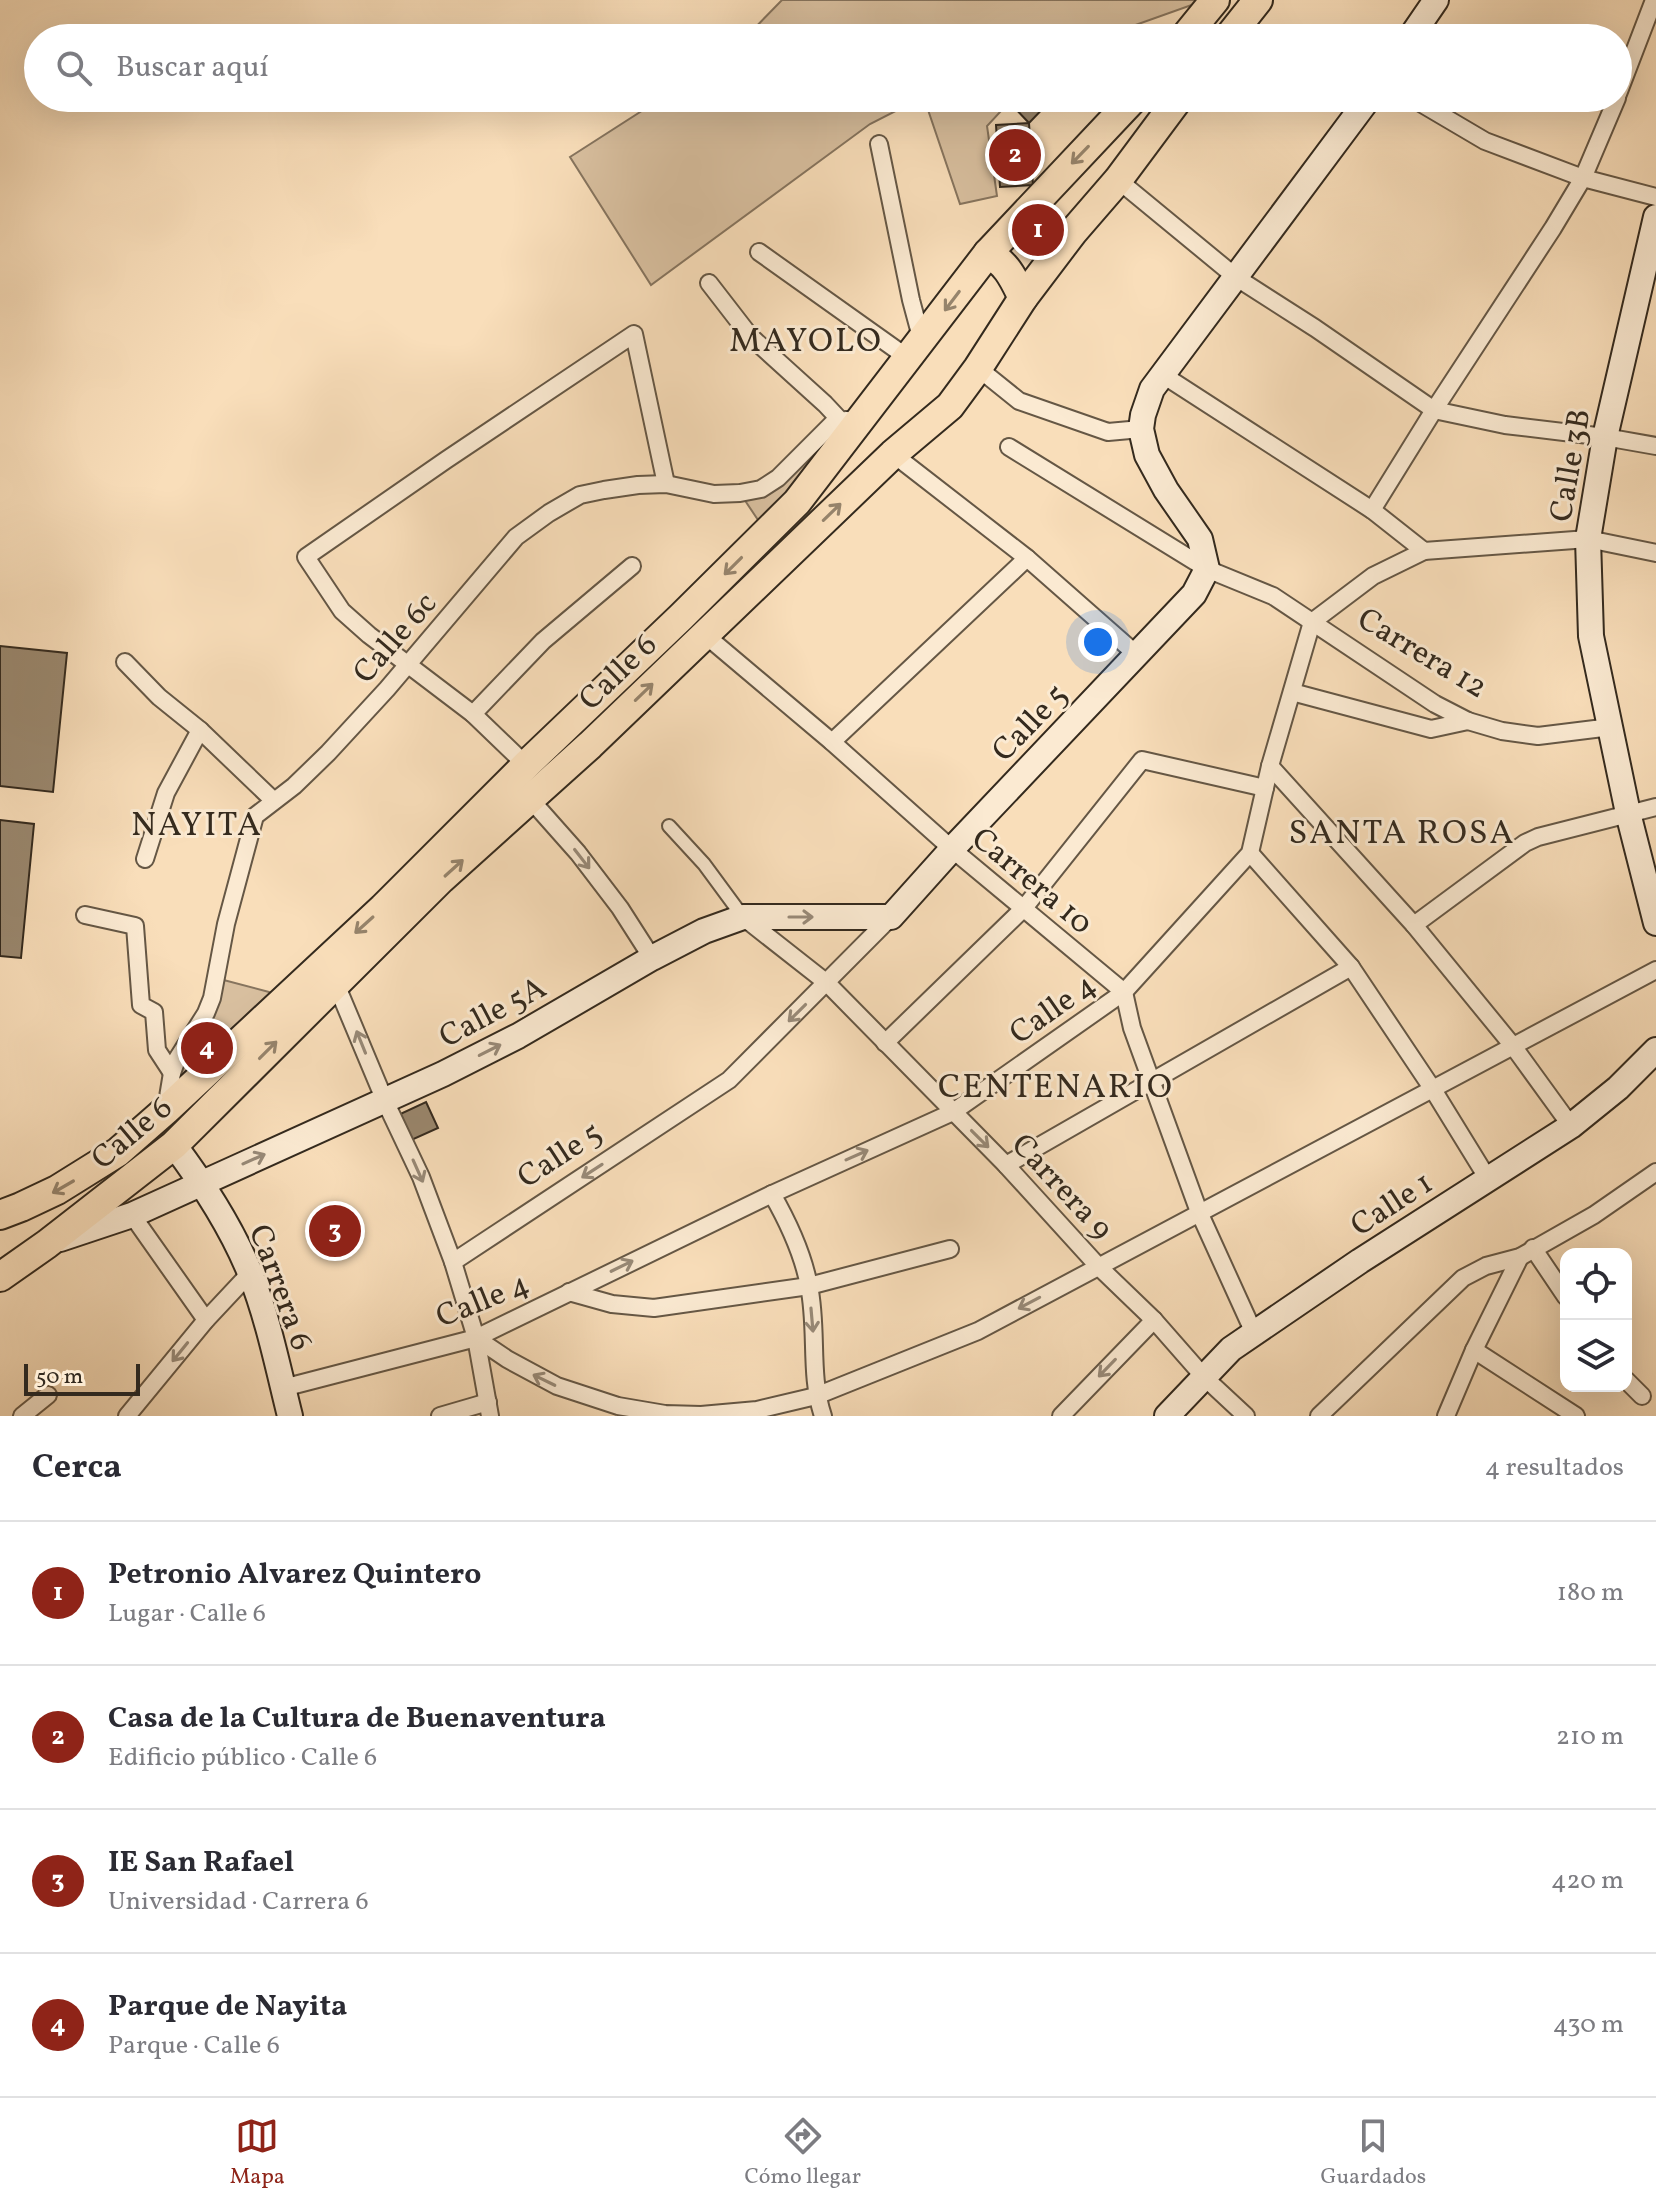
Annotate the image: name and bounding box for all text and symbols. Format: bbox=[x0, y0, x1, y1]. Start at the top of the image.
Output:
search box bbox=[24, 24, 1632, 112]
icon: search bbox=[52, 46, 96, 90]
text: Buscar aquí bbox=[116, 47, 269, 89]
pin: 2 bbox=[989, 125, 1041, 185]
one-way arrow bbox=[1071, 144, 1090, 164]
pin: 1 bbox=[1012, 200, 1064, 260]
one-way arrow bbox=[943, 290, 960, 311]
district label: MAYOLO bbox=[729, 319, 883, 366]
street label: Calle 3B bbox=[1540, 406, 1604, 525]
one-way arrow bbox=[822, 502, 842, 521]
one-way arrow bbox=[724, 556, 743, 575]
street label: Calle 6c bbox=[344, 584, 448, 694]
street label: Carrera 12 bbox=[1348, 599, 1495, 711]
your location bbox=[1078, 622, 1118, 662]
street label: Calle 6 bbox=[570, 625, 668, 722]
street label: Calle 5 bbox=[983, 675, 1079, 773]
one-way arrow bbox=[634, 683, 653, 702]
district label: NAYITA bbox=[131, 803, 263, 850]
district label: SANTA ROSA bbox=[1289, 811, 1516, 858]
street label: Carrera 10 bbox=[961, 818, 1101, 946]
one-way arrow bbox=[573, 848, 591, 869]
one-way arrow bbox=[443, 860, 463, 878]
one-way arrow bbox=[787, 909, 814, 925]
one-way arrow bbox=[354, 916, 374, 934]
street label: Calle 4 bbox=[1002, 965, 1106, 1056]
street label: Calle 5A bbox=[432, 967, 555, 1060]
one-way arrow bbox=[788, 1003, 807, 1022]
pin: 4 bbox=[181, 1018, 233, 1078]
one-way arrow bbox=[353, 1030, 367, 1055]
one-way arrow bbox=[258, 1041, 277, 1060]
one-way arrow bbox=[478, 1042, 502, 1057]
district label: CENTENARIO bbox=[938, 1065, 1174, 1112]
street label: Calle 6 bbox=[83, 1087, 183, 1181]
street label: Calle 5 bbox=[510, 1113, 612, 1200]
street label: Carrera 9 bbox=[1000, 1125, 1122, 1251]
one-way arrow bbox=[970, 1129, 990, 1148]
one-way arrow bbox=[844, 1147, 869, 1162]
one-way arrow bbox=[242, 1151, 266, 1166]
one-way arrow bbox=[411, 1159, 426, 1183]
one-way arrow bbox=[581, 1162, 603, 1179]
street label: Calle 1 bbox=[1343, 1163, 1442, 1248]
one-way arrow bbox=[51, 1179, 74, 1195]
pin: 3 bbox=[309, 1201, 361, 1261]
street label: Carrera 6 bbox=[236, 1219, 322, 1357]
map controls bbox=[1560, 1248, 1632, 1392]
button: locate bbox=[1560, 1248, 1632, 1320]
one-way arrow bbox=[609, 1258, 633, 1274]
street label: Calle 4 bbox=[430, 1263, 536, 1340]
one-way arrow bbox=[1018, 1296, 1042, 1311]
one-way arrow bbox=[805, 1306, 820, 1333]
button: layers bbox=[1560, 1320, 1632, 1392]
one-way arrow bbox=[171, 1341, 189, 1362]
one-way arrow bbox=[1098, 1358, 1117, 1378]
scale bar bbox=[24, 1360, 140, 1396]
text: 50 m bbox=[36, 1362, 83, 1393]
one-way arrow bbox=[533, 1371, 557, 1387]
text: Cerca bbox=[32, 1445, 122, 1492]
text: 4 resultados bbox=[1485, 1450, 1624, 1486]
text: Petronio Alvarez Quintero bbox=[108, 1554, 481, 1596]
text: 1 bbox=[53, 1575, 63, 1611]
text: 180 m bbox=[1557, 1575, 1624, 1611]
text: Lugar · Calle 6 bbox=[108, 1596, 266, 1632]
text: Casa de la Cultura de Buenaventura bbox=[108, 1698, 606, 1740]
text: 2 bbox=[51, 1719, 65, 1755]
text: 210 m bbox=[1556, 1719, 1624, 1755]
text: Edificio público · Calle 6 bbox=[108, 1740, 377, 1776]
text: IE San Rafael bbox=[108, 1842, 294, 1884]
text: 3 bbox=[51, 1863, 65, 1899]
text: 420 m bbox=[1551, 1863, 1624, 1899]
text: Universidad · Carrera 6 bbox=[108, 1884, 369, 1920]
text: Parque de Nayita bbox=[108, 1986, 347, 2028]
text: 4 bbox=[50, 2007, 66, 2043]
text: 430 m bbox=[1553, 2007, 1624, 2043]
text: Parque · Calle 6 bbox=[108, 2028, 280, 2064]
tab: Mapa bbox=[230, 2114, 285, 2193]
tab: Cómo llegar bbox=[744, 2114, 861, 2193]
tab: Guardados bbox=[1321, 2114, 1426, 2193]

